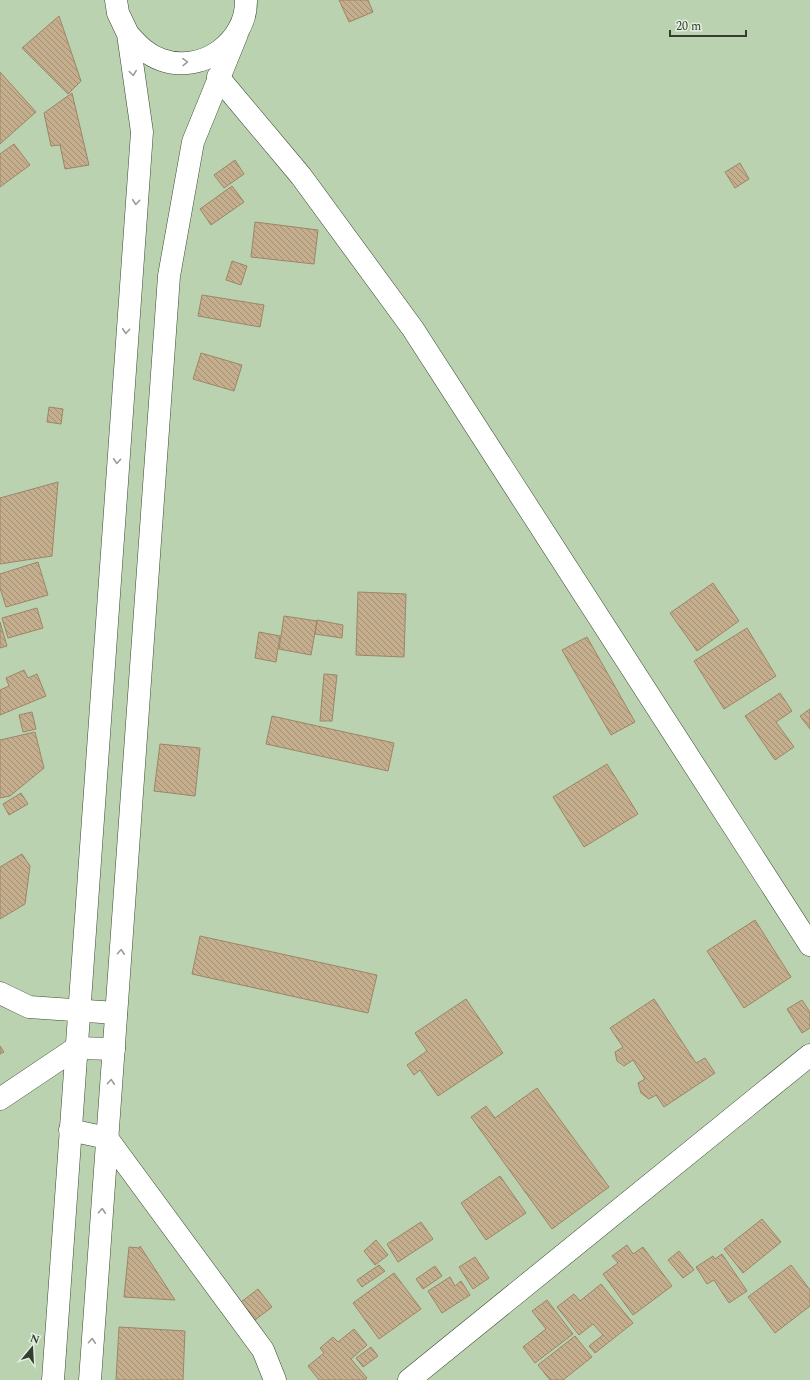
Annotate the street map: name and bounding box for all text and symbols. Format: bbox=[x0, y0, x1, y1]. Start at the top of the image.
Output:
scale bar bbox=[670, 12, 746, 38]
text: 20 m bbox=[676, 17, 701, 36]
one-way arrow bbox=[182, 58, 188, 66]
one-way arrow bbox=[128, 69, 137, 76]
one-way arrow bbox=[132, 199, 141, 205]
one-way arrow bbox=[122, 328, 131, 334]
one-way arrow bbox=[113, 458, 122, 464]
one-way arrow bbox=[116, 949, 125, 955]
one-way arrow bbox=[107, 1079, 116, 1085]
one-way arrow bbox=[97, 1208, 106, 1214]
north arrow bbox=[12, 1328, 52, 1368]
text: N bbox=[28, 1329, 42, 1348]
one-way arrow bbox=[88, 1338, 97, 1344]

